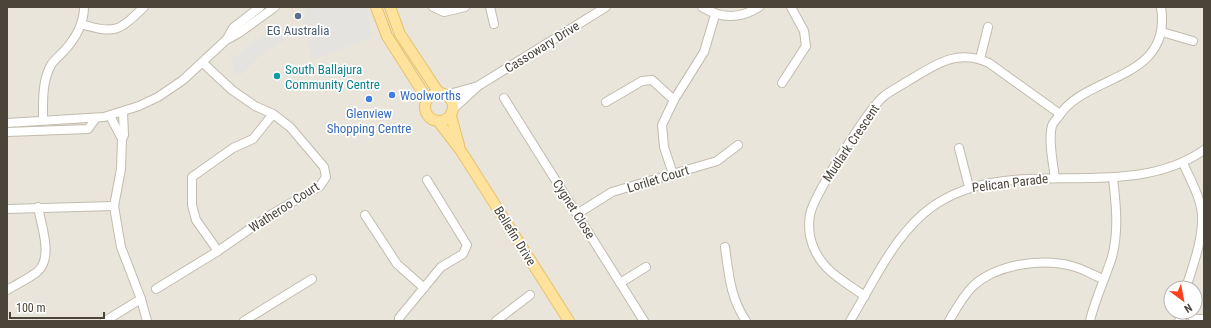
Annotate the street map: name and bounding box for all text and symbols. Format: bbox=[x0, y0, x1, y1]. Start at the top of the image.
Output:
marker: EG Australia bbox=[293, 11, 303, 21]
street label: Cassowary Drive bbox=[502, 18, 582, 76]
place label: EG Australia bbox=[267, 23, 329, 38]
place label: South Ballajura Community Centre bbox=[285, 62, 380, 92]
marker: South Ballajura Community Centre bbox=[272, 71, 282, 81]
place label: Woolworths bbox=[400, 88, 461, 103]
marker: Woolworths bbox=[387, 90, 397, 100]
marker: Glenview Shopping Centre bbox=[364, 94, 374, 104]
street label: Mudlark Crescent bbox=[820, 101, 882, 185]
place label: Glenview Shopping Centre bbox=[327, 106, 411, 136]
street label: Lorilet Court bbox=[625, 162, 691, 196]
street label: Pelican Parade bbox=[971, 171, 1049, 195]
street label: Cygnet Close bbox=[550, 177, 598, 241]
street label: Watheroo Court bbox=[246, 179, 322, 235]
street label: Bellefin Drive bbox=[491, 204, 539, 268]
north arrow bbox=[1163, 280, 1203, 320]
scale bar bbox=[10, 294, 104, 320]
text: 100 m bbox=[16, 301, 46, 315]
text: N bbox=[1182, 301, 1194, 315]

